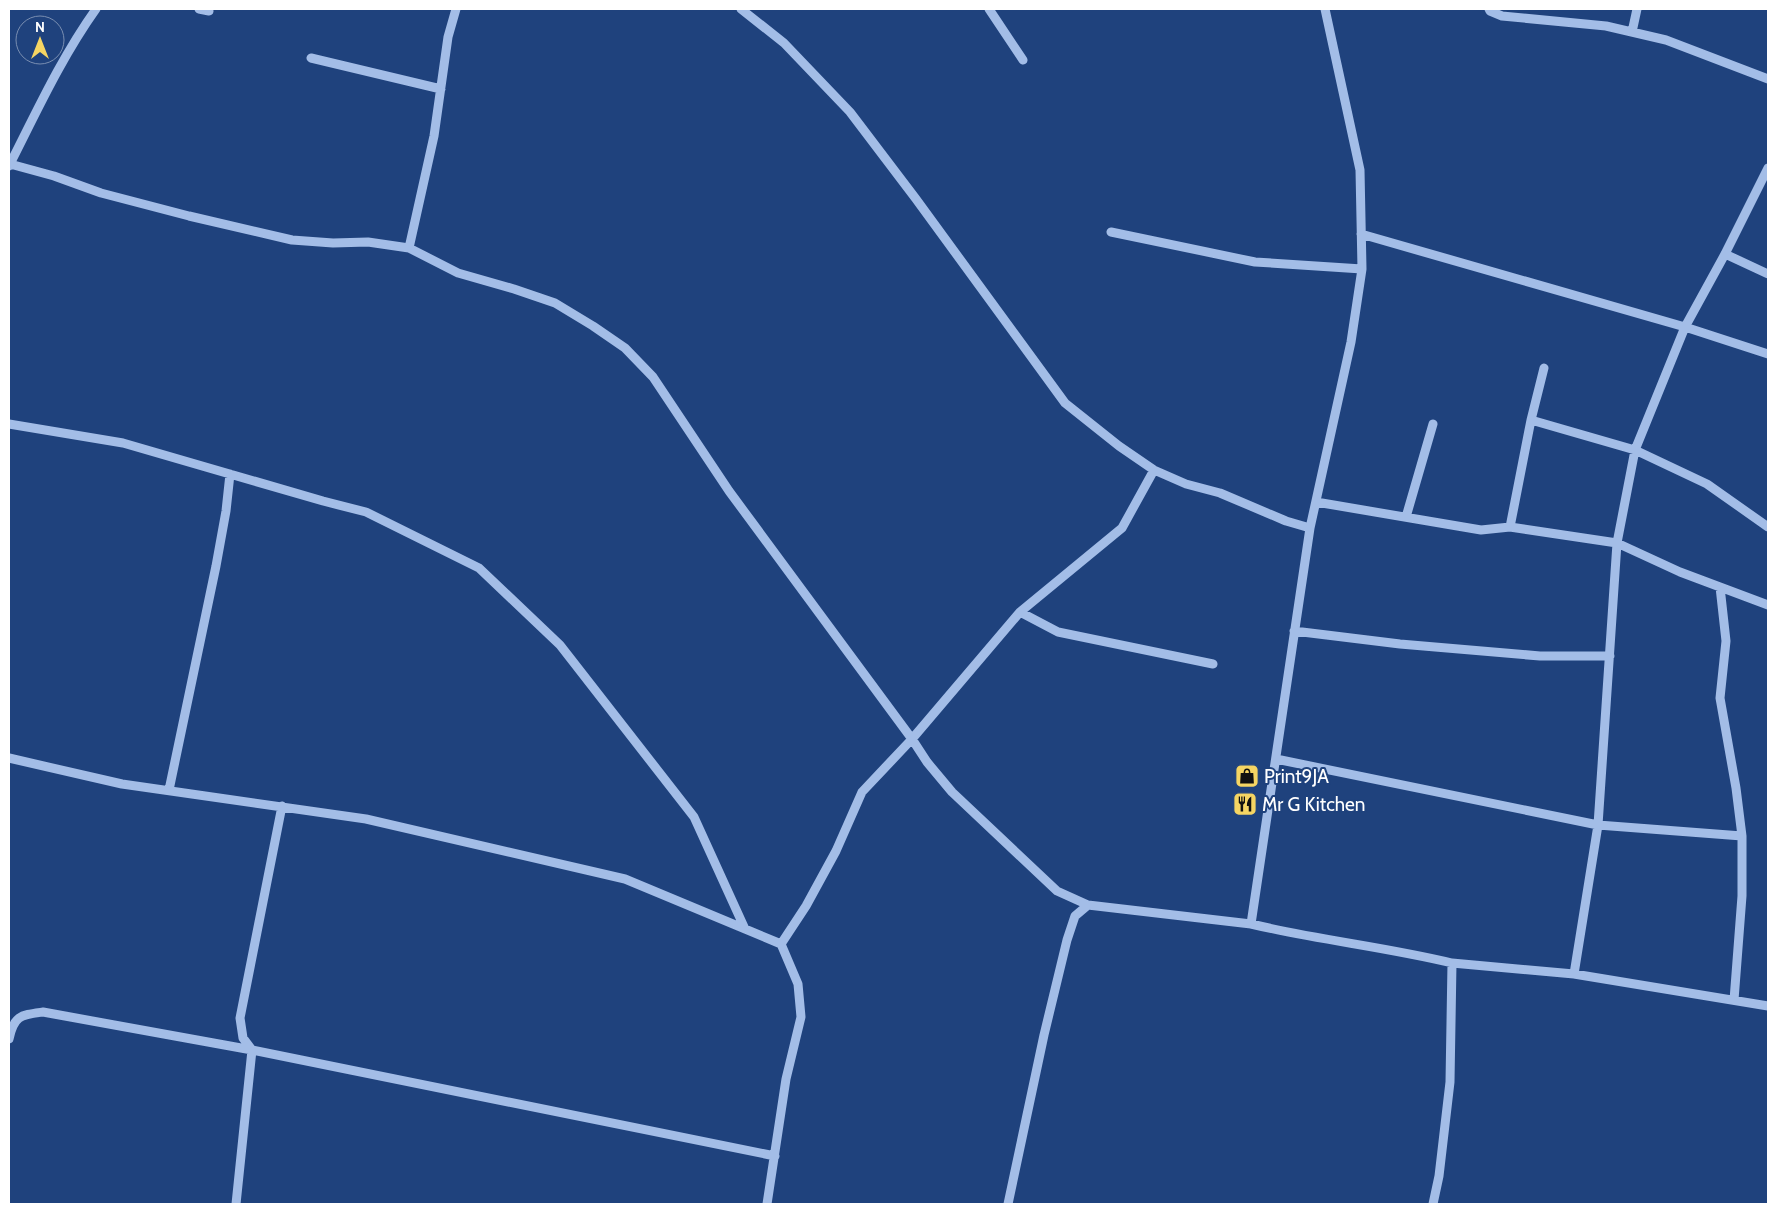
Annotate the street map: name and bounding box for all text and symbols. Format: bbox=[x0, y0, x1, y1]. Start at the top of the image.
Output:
north arrow bbox=[15, 15, 65, 65]
text: N bbox=[35, 18, 45, 36]
shop icon: Print9JA bbox=[1234, 763, 1260, 789]
place label: Print9JA bbox=[1264, 765, 1329, 788]
restaurant icon: Mr G Kitchen bbox=[1232, 791, 1258, 817]
place label: Mr G Kitchen bbox=[1262, 793, 1365, 816]

